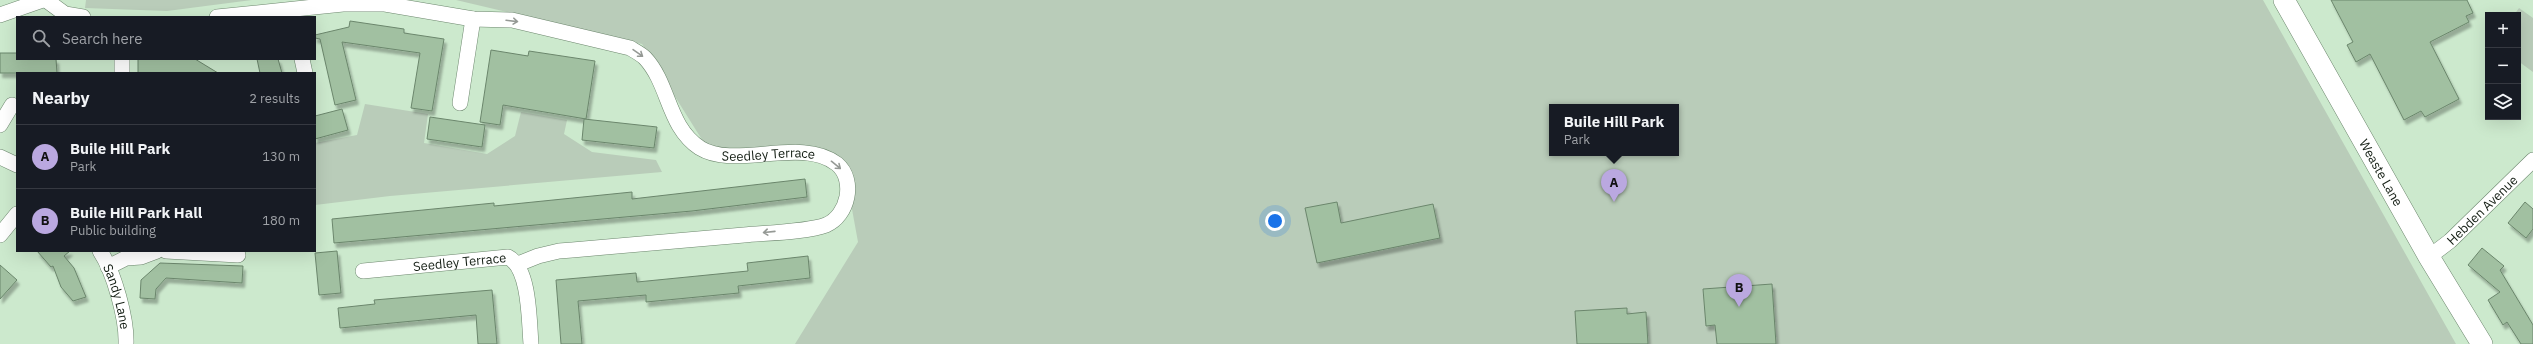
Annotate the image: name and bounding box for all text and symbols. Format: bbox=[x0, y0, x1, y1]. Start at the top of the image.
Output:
map controls bbox=[2485, 12, 2521, 120]
button: + bbox=[2485, 12, 2521, 48]
search box bbox=[16, 16, 316, 60]
one-way arrow bbox=[505, 17, 518, 25]
icon: search bbox=[30, 27, 52, 49]
text: Search here bbox=[62, 29, 142, 48]
button: − bbox=[2485, 48, 2521, 84]
one-way arrow bbox=[632, 49, 643, 57]
button: layers bbox=[2485, 84, 2521, 120]
text: Nearby bbox=[32, 87, 90, 109]
text: 2 results bbox=[249, 90, 300, 107]
popup bbox=[1549, 104, 1679, 156]
text: Buile Hill Park bbox=[1564, 112, 1664, 131]
text: Park bbox=[1564, 131, 1590, 148]
street label: Weaste Lane bbox=[2356, 136, 2407, 209]
text: Buile Hill Park bbox=[70, 139, 170, 158]
street label: Seedley Terrace bbox=[721, 144, 816, 164]
text: A bbox=[41, 148, 49, 165]
text: 130 m bbox=[262, 148, 300, 165]
text: Park bbox=[70, 158, 96, 175]
one-way arrow bbox=[831, 161, 842, 169]
pin: A bbox=[1601, 169, 1627, 202]
street label: Hebden Avenue bbox=[2443, 171, 2521, 248]
text: Buile Hill Park Hall bbox=[70, 203, 202, 222]
your location bbox=[1265, 211, 1285, 231]
text: B bbox=[41, 212, 49, 229]
text: 180 m bbox=[262, 212, 300, 229]
text: Public building bbox=[70, 222, 156, 239]
one-way arrow bbox=[763, 229, 776, 236]
street label: Seedley Terrace bbox=[412, 249, 507, 275]
street label: Sandy Lane bbox=[100, 261, 134, 330]
pin: B bbox=[1726, 274, 1752, 307]

